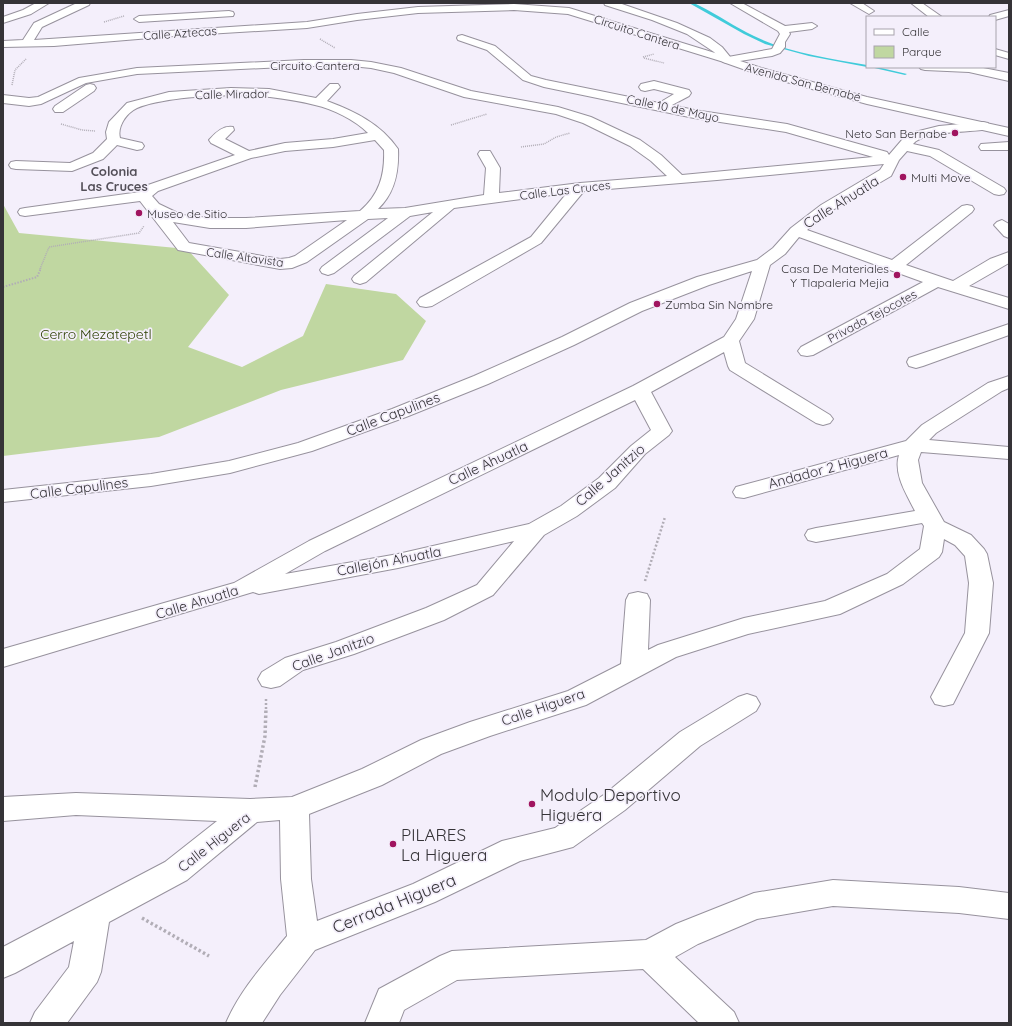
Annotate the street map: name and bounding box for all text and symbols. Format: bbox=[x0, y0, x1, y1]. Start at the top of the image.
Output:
street label: Circuito Cantera bbox=[592, 11, 682, 53]
legend bbox=[866, 16, 996, 68]
street label: Calle Aztecas bbox=[143, 23, 218, 43]
text: Calle bbox=[902, 24, 930, 39]
text: Parque bbox=[902, 44, 942, 59]
street label: Circuito Cantera bbox=[270, 58, 360, 73]
street label: Avenida San Bernabé bbox=[743, 59, 863, 105]
street label: Calle Mirador bbox=[195, 86, 269, 102]
street label: Calle 10 de Mayo bbox=[625, 91, 721, 125]
place label: Neto San Bernabe bbox=[845, 126, 947, 141]
marker: Neto San Bernabe bbox=[950, 128, 960, 138]
district label: Colonia Las Cruces bbox=[80, 163, 148, 194]
place label: Multi Move bbox=[911, 170, 971, 185]
street label: Calle Ahuatla bbox=[800, 172, 882, 232]
marker: Multi Move bbox=[898, 172, 908, 182]
street label: Calle Las Cruces bbox=[519, 177, 611, 203]
place label: Museo de Sitio bbox=[147, 206, 227, 221]
marker: Museo de Sitio bbox=[134, 208, 144, 218]
street label: Calle Altavista bbox=[205, 244, 285, 270]
place label: Casa De Materiales Y Tlapaleria Mejia bbox=[781, 261, 889, 290]
marker: Casa De Materiales Y Tlapaleria Mejia bbox=[892, 270, 902, 280]
street label: Privada Tejocotes bbox=[825, 286, 919, 346]
place label: Zumba Sin Nombre bbox=[665, 297, 773, 312]
marker: Zumba Sin Nombre bbox=[652, 299, 662, 309]
park label: Cerro Mezatepetl bbox=[40, 325, 152, 343]
street label: Calle Capulines bbox=[344, 388, 442, 440]
street label: Calle Ahuatla bbox=[445, 437, 531, 489]
street label: Calle Janitzio bbox=[572, 440, 648, 510]
street label: Andador 2 Higuera bbox=[766, 443, 890, 493]
street label: Calle Capulines bbox=[29, 473, 129, 503]
street label: Callejón Ahuatla bbox=[335, 542, 443, 580]
street label: Calle Ahuatla bbox=[153, 581, 241, 623]
street label: Calle Janitzio bbox=[289, 629, 377, 675]
street label: Calle Higuera bbox=[499, 684, 587, 730]
place label: Modulo Deportivo Higuera bbox=[540, 784, 681, 825]
marker: Modulo Deportivo Higuera bbox=[527, 799, 537, 809]
street label: Calle Higuera bbox=[174, 808, 254, 876]
place label: PILARES La Higuera bbox=[401, 824, 487, 865]
marker: PILARES La Higuera bbox=[388, 839, 398, 849]
street label: Cerrada Higuera bbox=[329, 869, 459, 937]

